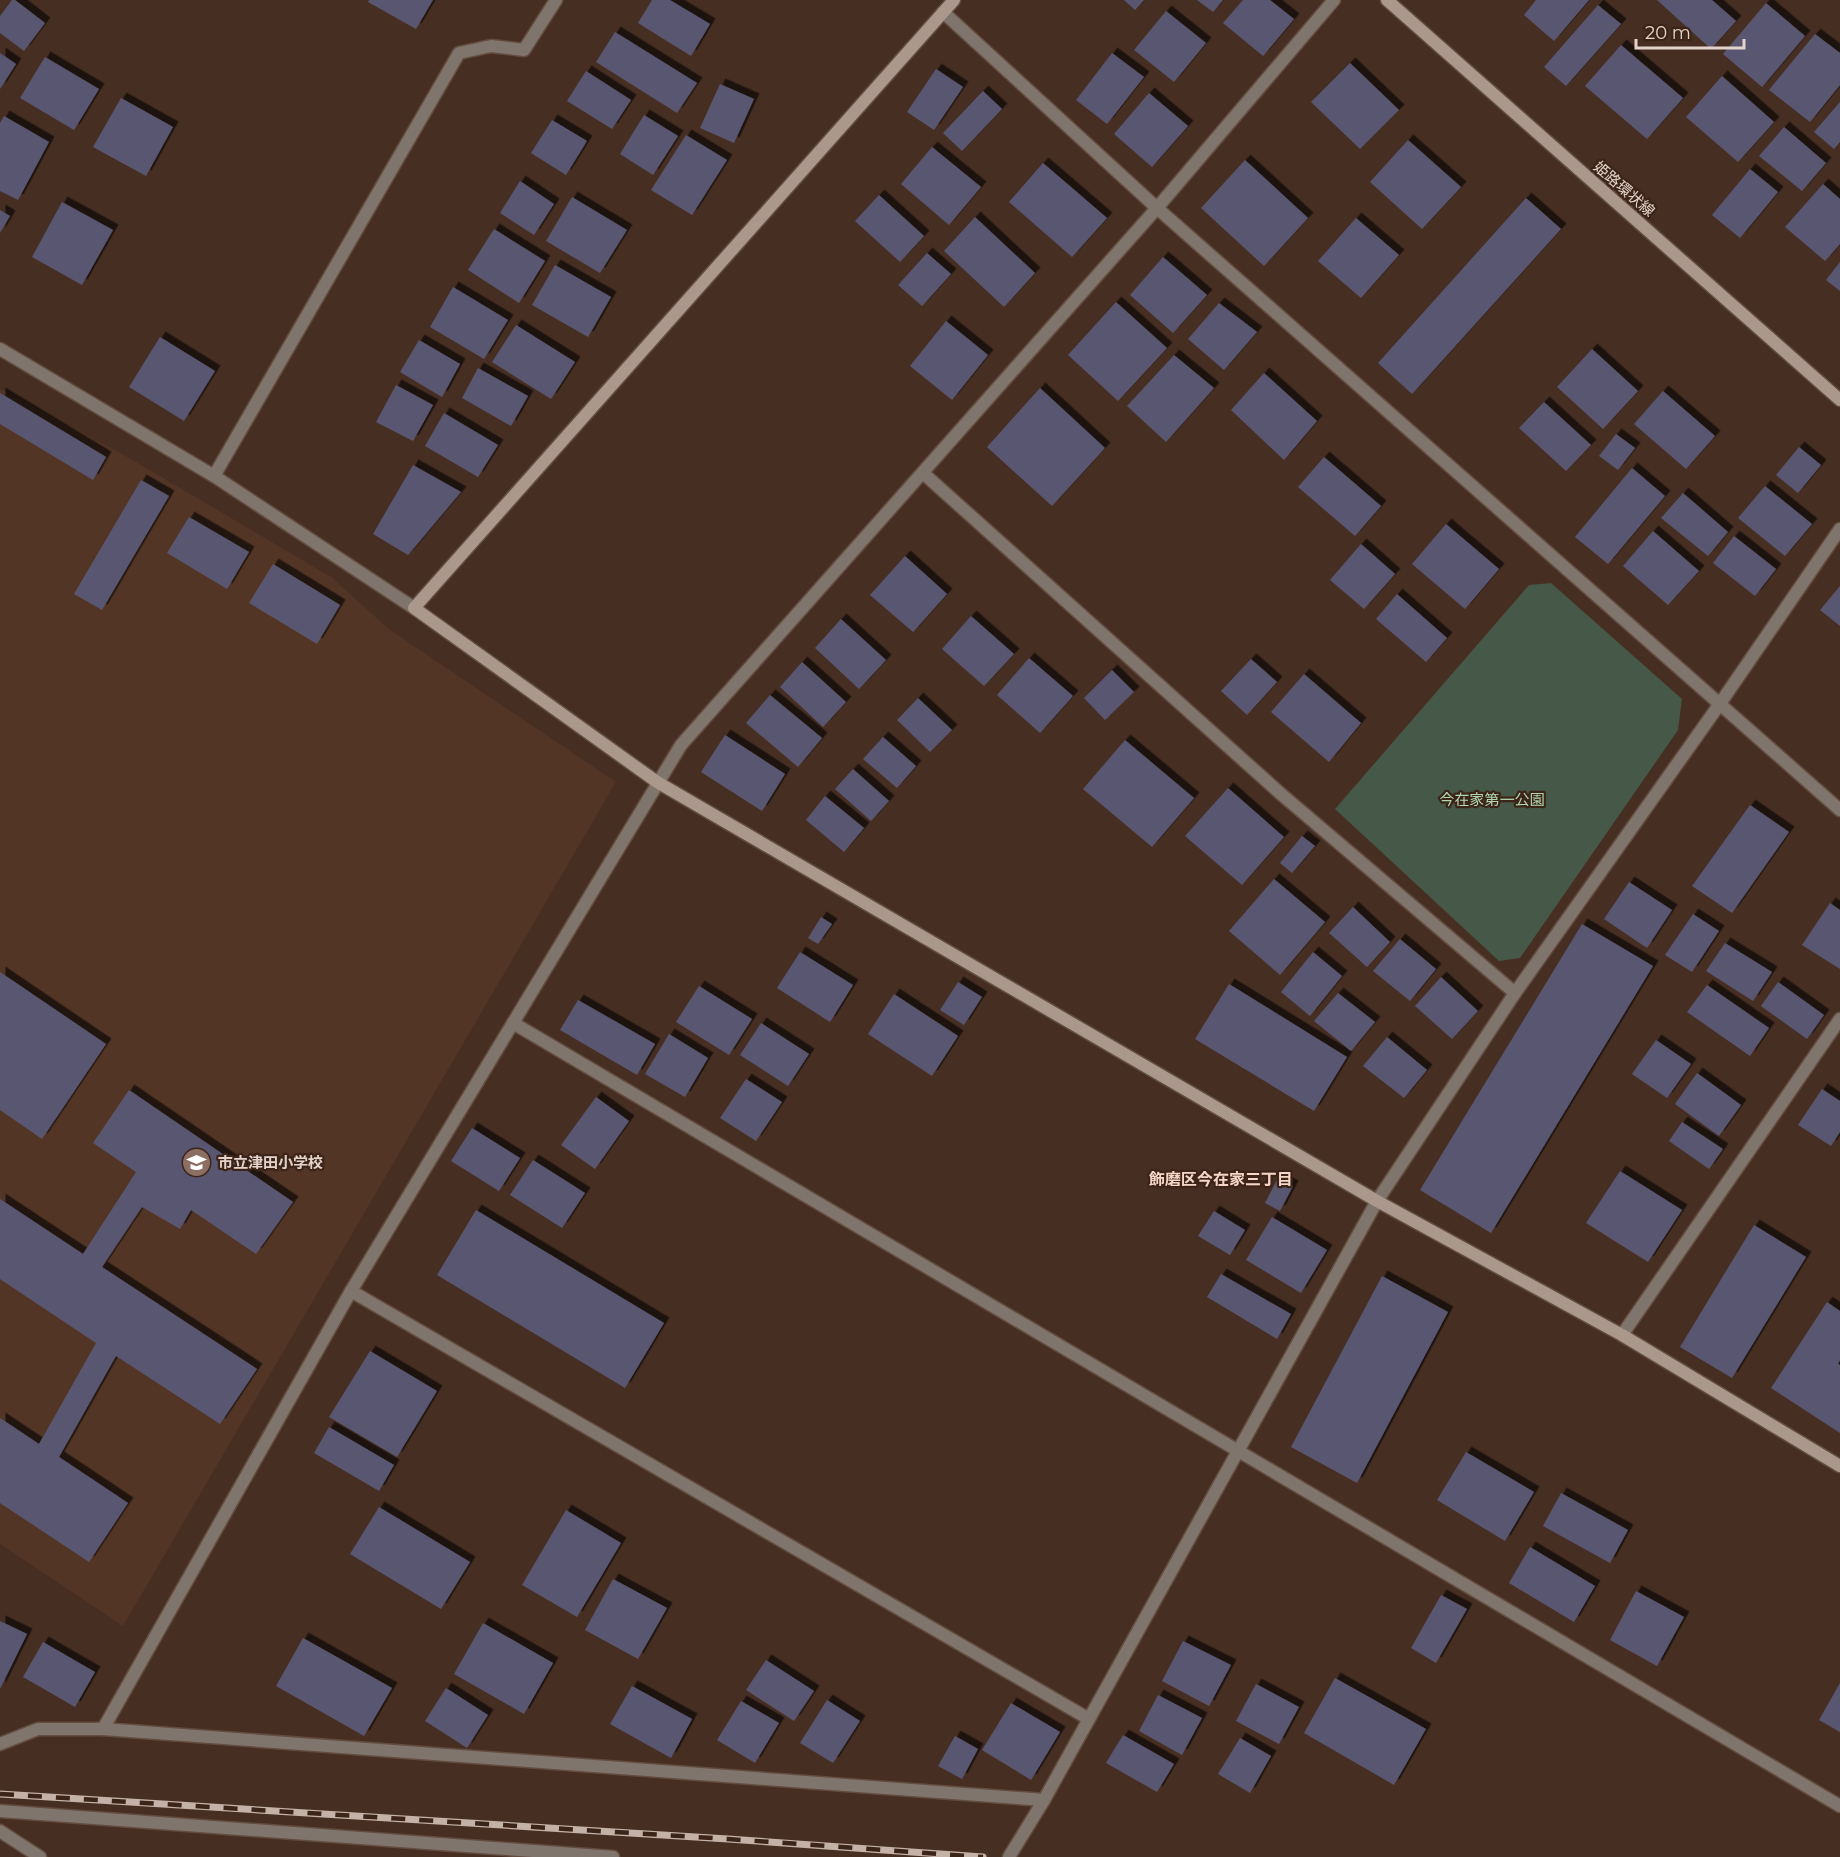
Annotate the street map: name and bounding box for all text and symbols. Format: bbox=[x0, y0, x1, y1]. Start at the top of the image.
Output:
scale bar bbox=[1636, 12, 1744, 50]
text: 20 m bbox=[1645, 22, 1691, 44]
street label: 姫路環状線 bbox=[1590, 157, 1659, 220]
park label: 今在家第一公園 bbox=[1439, 790, 1545, 809]
school or university icon: 市立津田小学校 bbox=[181, 1147, 213, 1179]
place label: 市立津田小学校 bbox=[218, 1153, 323, 1172]
district label: 飾磨区今在家三丁目 bbox=[1149, 1170, 1293, 1189]

